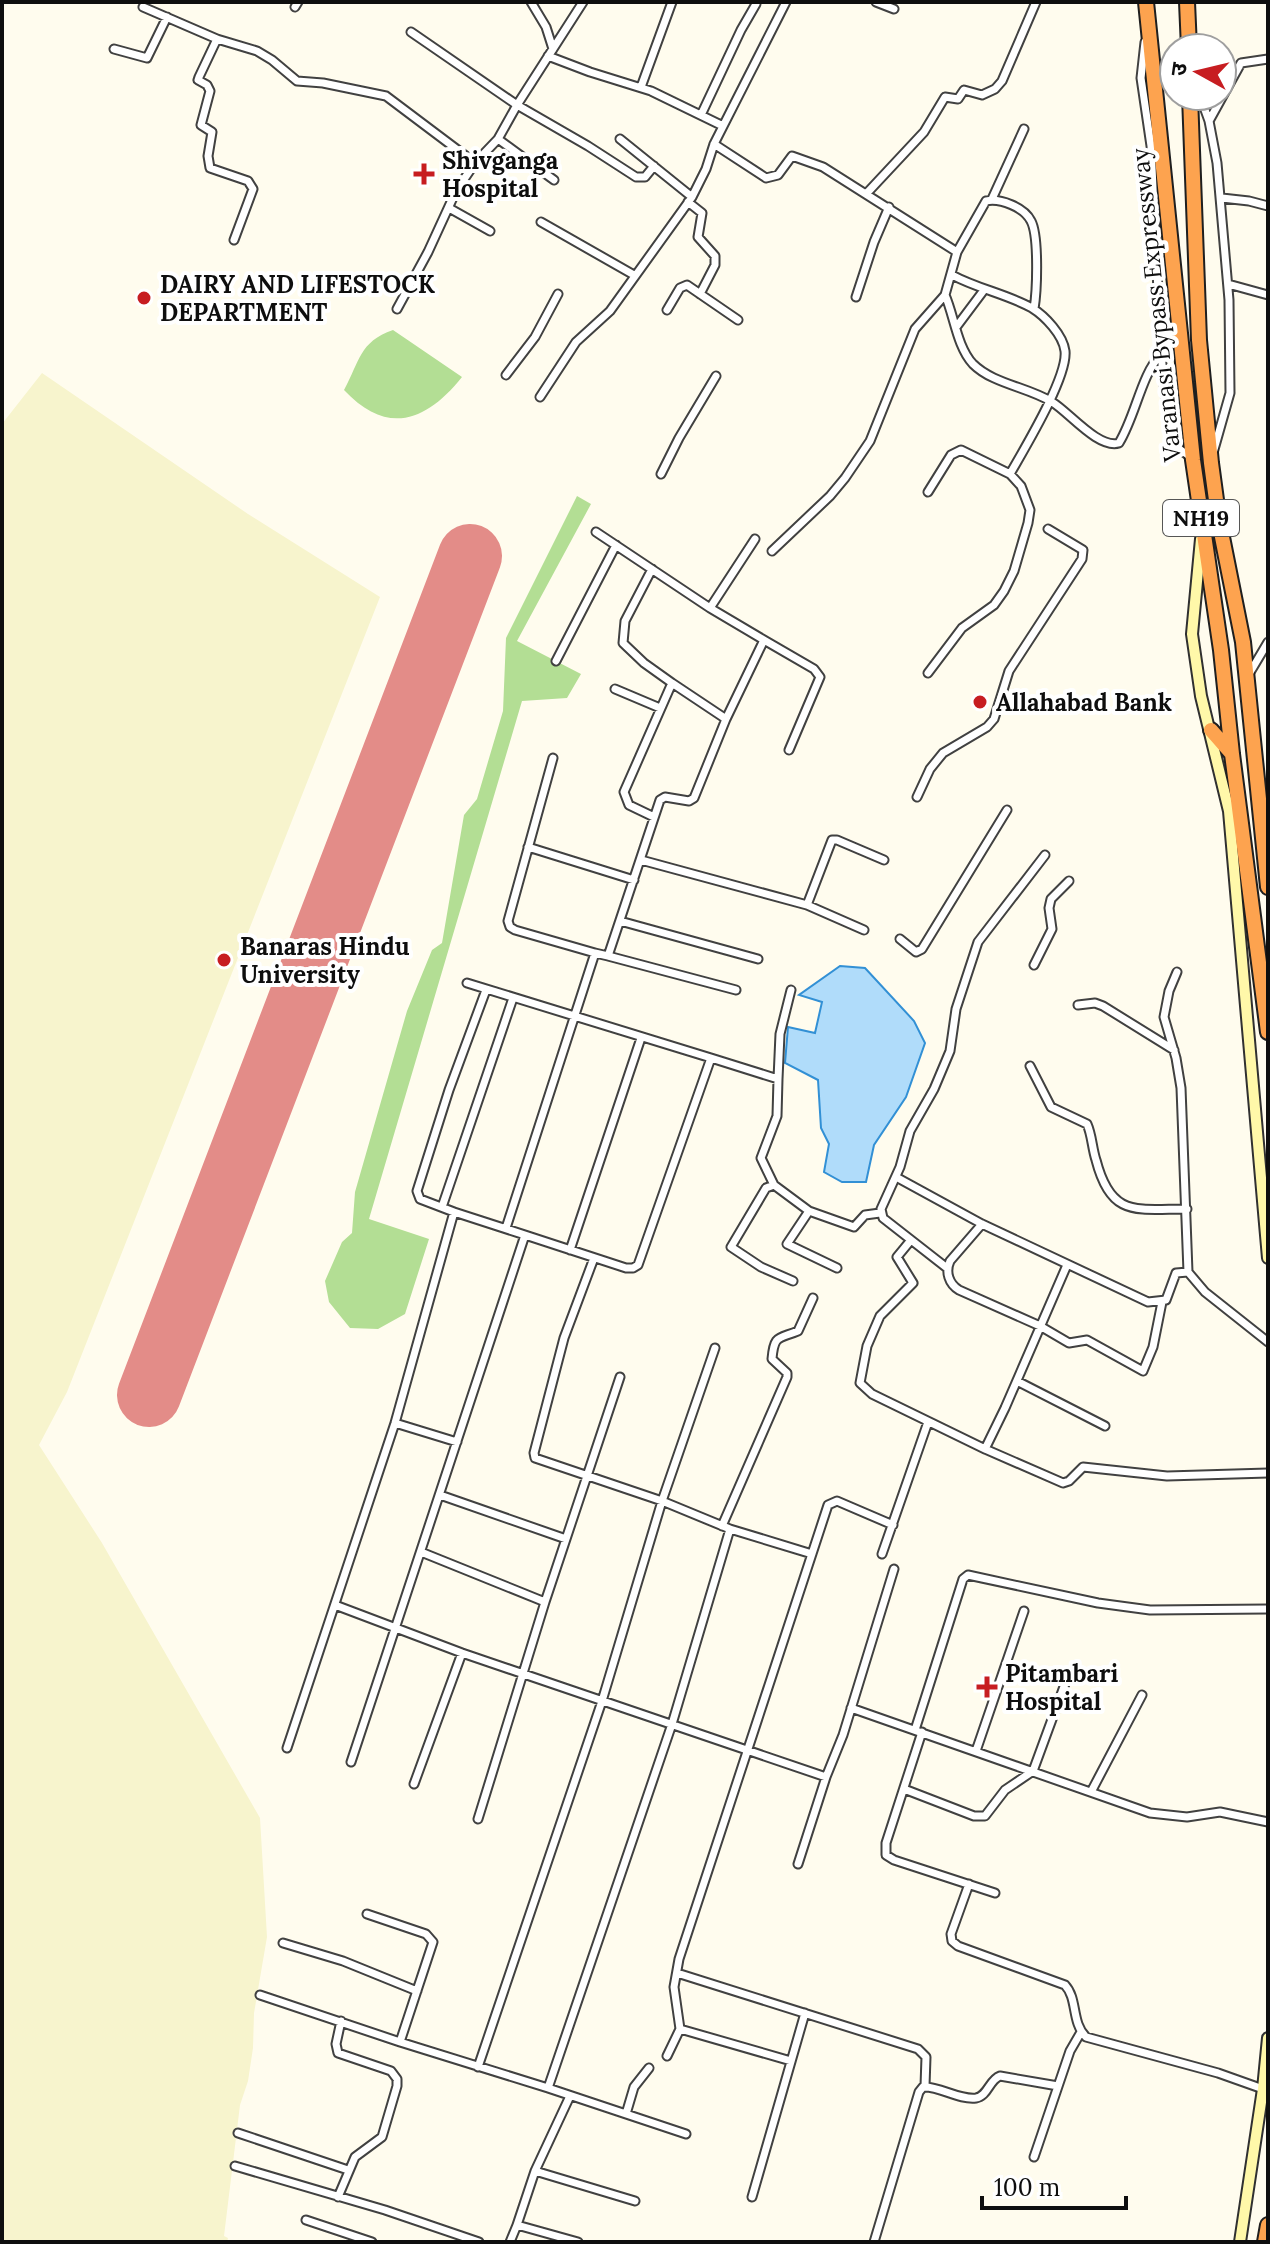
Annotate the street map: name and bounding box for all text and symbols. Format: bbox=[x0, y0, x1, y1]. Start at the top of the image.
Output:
north arrow bbox=[1158, 32, 1238, 112]
text: उ bbox=[1163, 60, 1193, 78]
place label: Shivganga Hospital bbox=[442, 145, 559, 204]
street label: Varanasi Bypass Expressway bbox=[1124, 146, 1188, 464]
marker: Shivganga Hospital bbox=[413, 163, 435, 185]
place label: DAIRY AND LIFESTOCK DEPARTMENT bbox=[160, 269, 436, 328]
marker: DAIRY AND LIFESTOCK DEPARTMENT bbox=[135, 289, 153, 307]
road number: NH19 bbox=[1163, 500, 1239, 536]
place label: Allahabad Bank bbox=[996, 687, 1172, 718]
marker: Allahabad Bank bbox=[971, 693, 989, 711]
place label: Banaras Hindu University bbox=[240, 931, 410, 990]
marker: Banaras Hindu University bbox=[215, 951, 233, 969]
place label: Pitambari Hospital bbox=[1005, 1658, 1119, 1717]
marker: Pitambari Hospital bbox=[976, 1676, 998, 1698]
scale bar bbox=[982, 2160, 1126, 2210]
text: 100 m bbox=[994, 2172, 1060, 2203]

